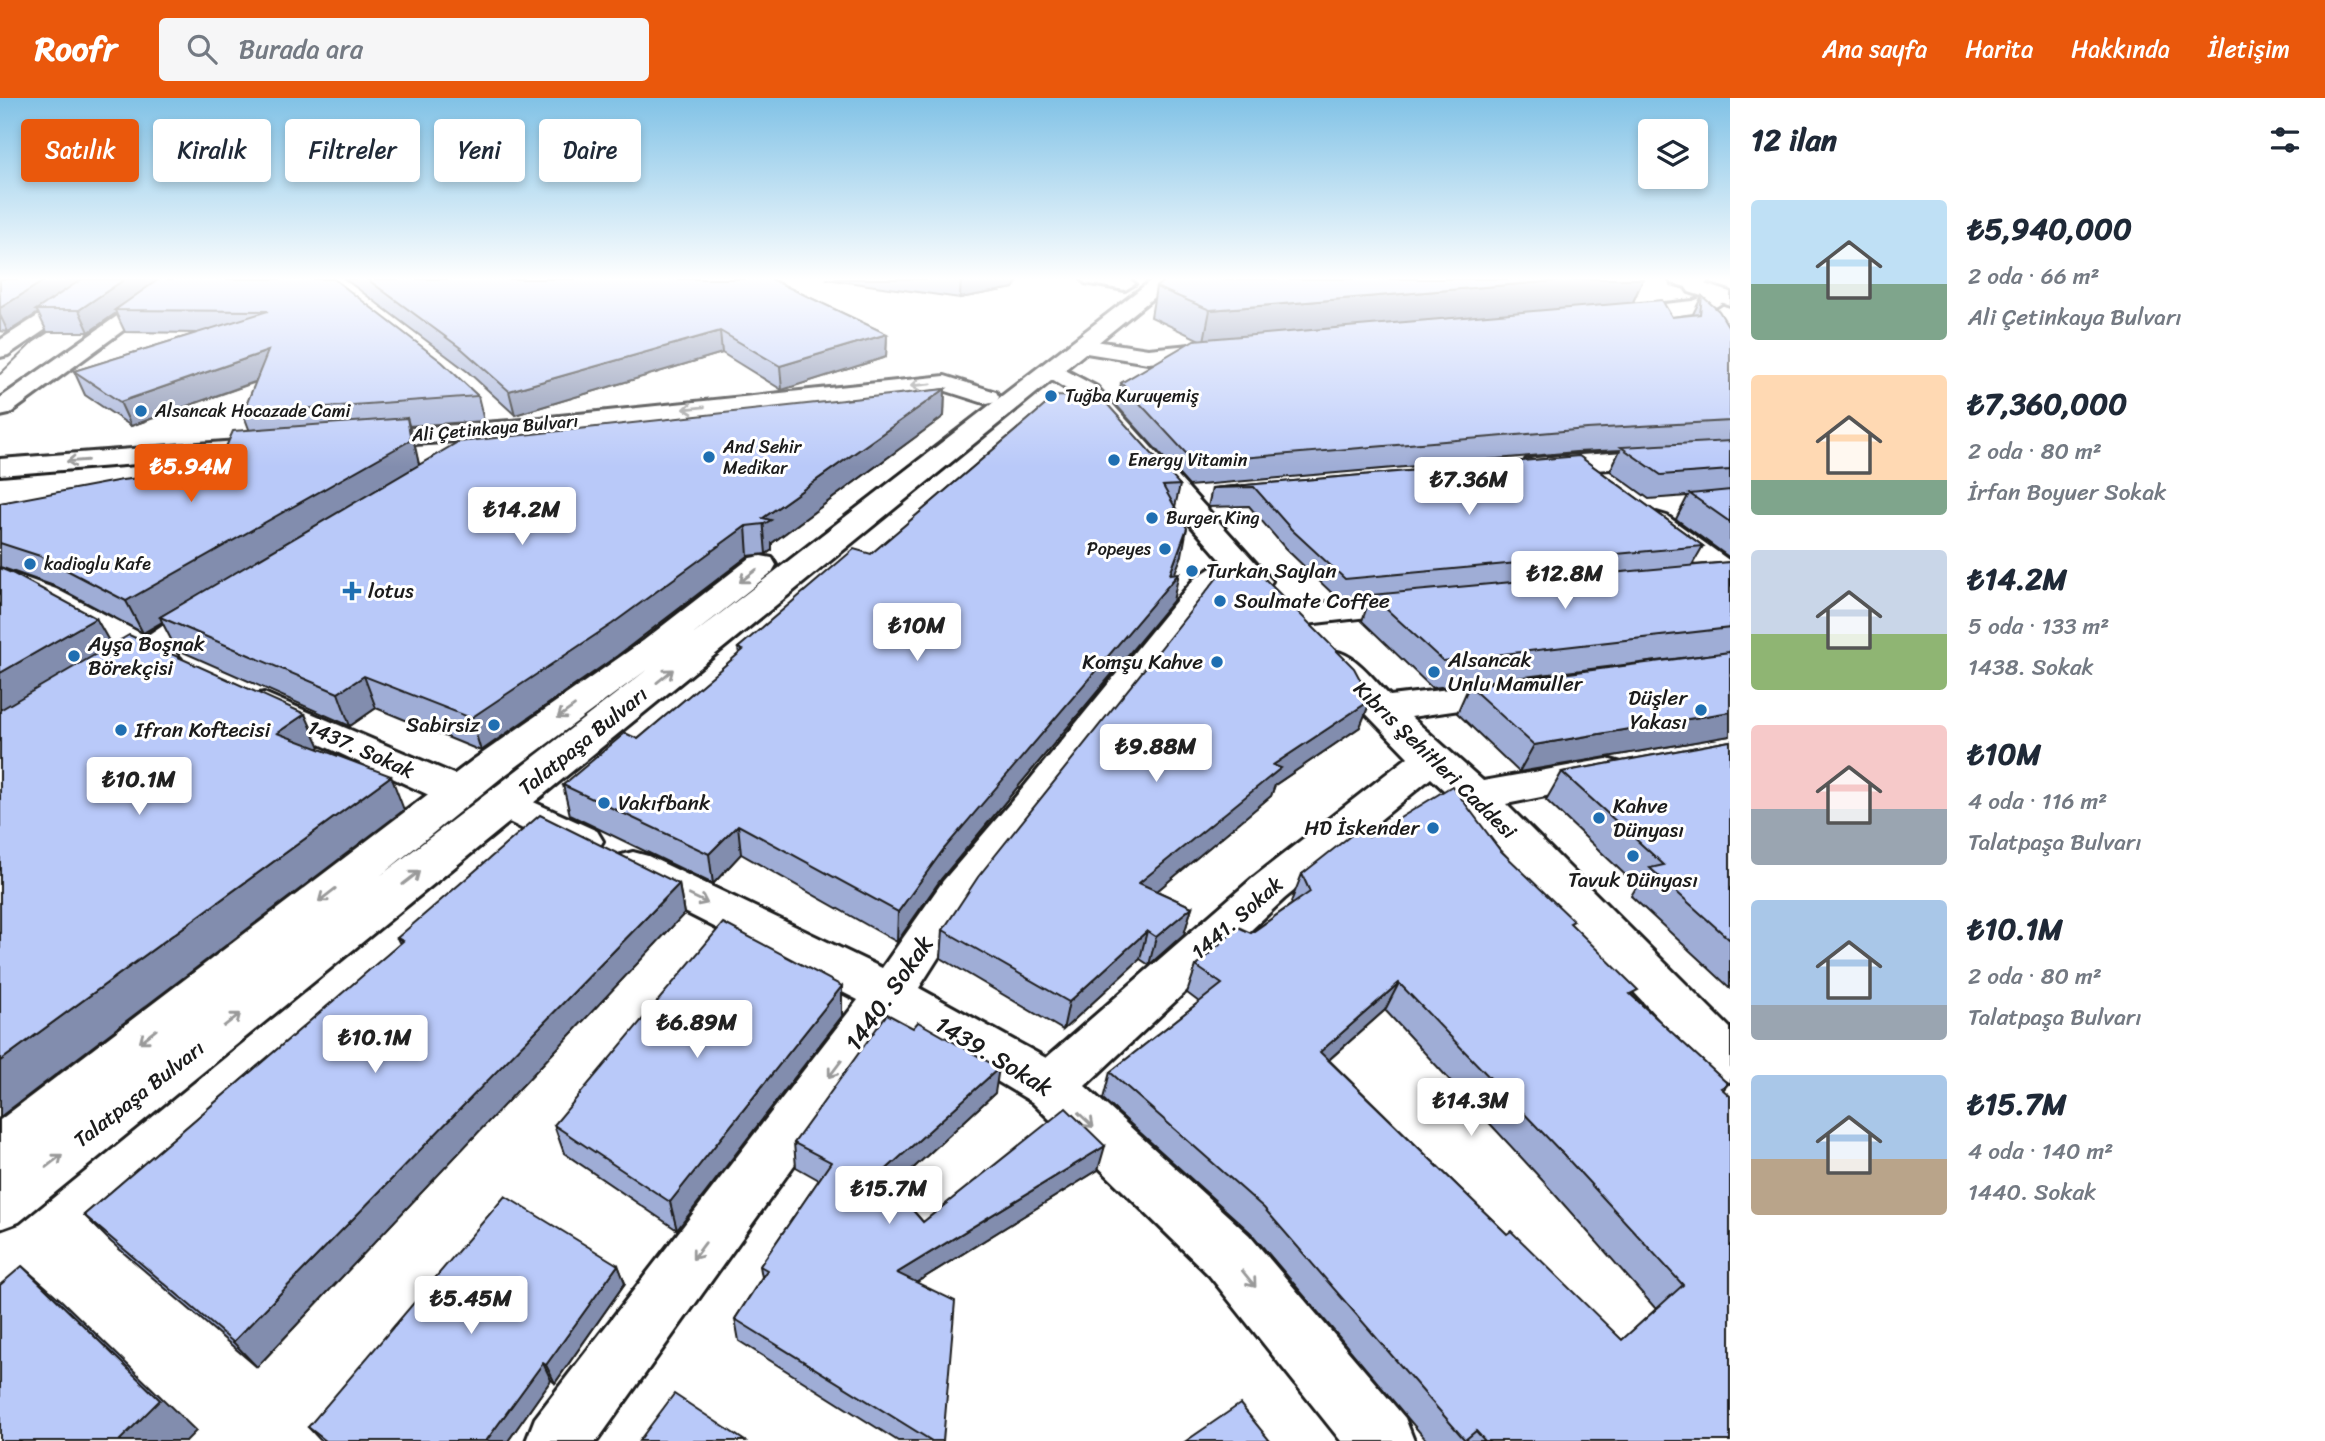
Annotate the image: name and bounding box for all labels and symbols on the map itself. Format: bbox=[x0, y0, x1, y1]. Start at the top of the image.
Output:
one-way arrow bbox=[910, 379, 933, 392]
place label: Tuğba Kuruyemiş bbox=[1065, 380, 1200, 412]
marker: Tuğba Kuruyemiş bbox=[1043, 388, 1059, 404]
place label: Alsancak Hocazade Cami bbox=[154, 395, 351, 427]
one-way arrow bbox=[684, 401, 706, 414]
marker: Alsancak Hocazade Cami bbox=[133, 403, 149, 419]
street label: Ali Çetinkaya Bulvarı bbox=[409, 405, 580, 451]
place label: And Sehir Medikar bbox=[722, 431, 803, 484]
pin: ₺5.94M bbox=[134, 444, 248, 504]
place label: Energy Vitamin bbox=[1128, 444, 1248, 476]
marker: And Sehir Medikar bbox=[701, 449, 717, 465]
marker: Energy Vitamin bbox=[1106, 452, 1122, 468]
one-way arrow bbox=[67, 455, 89, 468]
pin: ₺7.36M bbox=[1412, 458, 1526, 517]
pin: ₺14.2M bbox=[465, 488, 579, 547]
place label: Burger King bbox=[1166, 502, 1260, 534]
marker: Burger King bbox=[1144, 510, 1160, 526]
place label: Popeyes bbox=[1087, 533, 1152, 565]
marker: Popeyes bbox=[1157, 541, 1173, 557]
place label: kadioglu Kafe bbox=[44, 548, 151, 580]
place label: Turkan Saylan bbox=[1206, 552, 1337, 590]
pin: ₺12.8M bbox=[1508, 552, 1622, 611]
marker: kadioglu Kafe bbox=[22, 556, 38, 572]
marker: Turkan Saylan bbox=[1184, 563, 1200, 579]
one-way arrow bbox=[739, 568, 758, 583]
place label: lotus bbox=[368, 572, 414, 610]
marker: lotus bbox=[342, 581, 362, 601]
place label: Soulmate Coffee bbox=[1234, 582, 1390, 620]
marker: Soulmate Coffee bbox=[1212, 593, 1228, 609]
pin: ₺10M bbox=[876, 603, 958, 663]
place label: Ayşa Boşnak Börekçisi bbox=[87, 625, 205, 687]
place label: Alsancak Unlu Mamuller bbox=[1447, 641, 1584, 703]
place label: Komşu Kahve bbox=[1082, 643, 1203, 681]
marker: Ayşa Boşnak Börekçisi bbox=[66, 648, 82, 664]
marker: Komşu Kahve bbox=[1209, 654, 1225, 670]
marker: Alsancak Unlu Mamuller bbox=[1426, 664, 1442, 680]
one-way arrow bbox=[656, 668, 674, 683]
street label: Kıbrıs Şehitleri Caddesi bbox=[1344, 671, 1527, 850]
street label: Talatpaşa Bulvarı bbox=[509, 676, 657, 806]
place label: Düşler Yakası bbox=[1628, 679, 1688, 741]
marker: Düşler Yakası bbox=[1693, 702, 1709, 718]
one-way arrow bbox=[557, 705, 576, 719]
place label: Sabirsiz bbox=[406, 706, 481, 744]
street label: 1437. Sokak bbox=[301, 708, 421, 790]
place label: Ifran Koftecisi bbox=[134, 711, 272, 749]
marker: Sabirsiz bbox=[486, 717, 502, 733]
marker: Ifran Koftecisi bbox=[113, 722, 129, 738]
pin: ₺9.88M bbox=[1099, 724, 1213, 784]
pin: ₺10.1M bbox=[82, 758, 196, 817]
place label: Vakıfbank bbox=[618, 784, 711, 822]
place label: Kahve Dünyası bbox=[1613, 787, 1684, 849]
marker: Vakıfbank bbox=[596, 795, 612, 811]
place label: HD İskender bbox=[1304, 809, 1420, 847]
marker: Kahve Dünyası bbox=[1591, 810, 1607, 826]
marker: HD İskender bbox=[1425, 820, 1441, 836]
marker: Tavuk Dünyası bbox=[1625, 848, 1641, 864]
place label: Tavuk Dünyası bbox=[1568, 861, 1698, 899]
street label: 1441. Sokak bbox=[1182, 867, 1292, 969]
one-way arrow bbox=[401, 871, 419, 886]
one-way arrow bbox=[318, 888, 337, 903]
one-way arrow bbox=[687, 893, 708, 906]
street label: 1440. Sokak bbox=[833, 926, 945, 1060]
pin: ₺6.89M bbox=[640, 1000, 754, 1060]
street label: 1439. Sokak bbox=[927, 1004, 1061, 1108]
one-way arrow bbox=[223, 1012, 241, 1027]
pin: ₺10.1M bbox=[318, 1016, 432, 1075]
one-way arrow bbox=[140, 1028, 158, 1043]
street label: Talatpaşa Bulvarı bbox=[65, 1030, 213, 1158]
one-way arrow bbox=[828, 1059, 843, 1078]
pin: ₺14.3M bbox=[1414, 1079, 1528, 1138]
one-way arrow bbox=[1077, 1112, 1094, 1129]
one-way arrow bbox=[44, 1153, 62, 1168]
pin: ₺15.7M bbox=[832, 1166, 946, 1226]
one-way arrow bbox=[692, 1241, 707, 1260]
one-way arrow bbox=[1241, 1269, 1256, 1287]
pin: ₺5.45M bbox=[414, 1276, 528, 1336]

